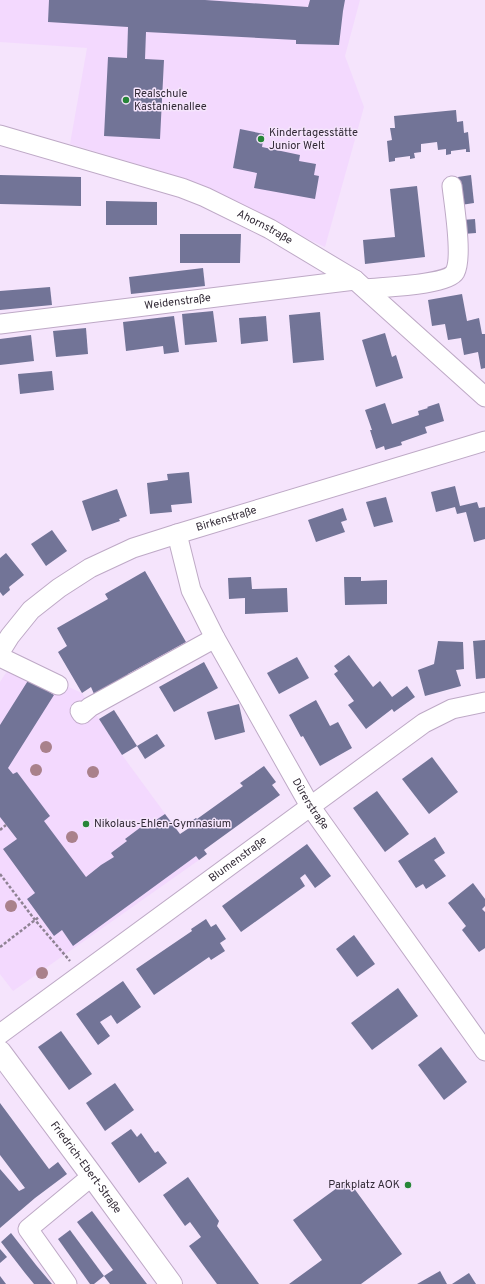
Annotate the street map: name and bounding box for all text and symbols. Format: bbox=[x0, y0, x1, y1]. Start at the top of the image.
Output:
place label: Realschule Kastanienallee bbox=[134, 87, 207, 114]
marker: Realschule Kastanienallee bbox=[121, 95, 131, 105]
place label: Kindertagesstätte Junior Welt bbox=[269, 126, 358, 153]
marker: Kindertagesstätte Junior Welt bbox=[256, 134, 266, 144]
street label: Ahornstraße bbox=[234, 207, 295, 248]
street label: Weidenstraße bbox=[144, 291, 212, 313]
street label: Birkenstraße bbox=[194, 503, 258, 535]
street label: Dürerstraße bbox=[289, 776, 332, 833]
place label: Nikolaus-Ehlen-Gymnasium bbox=[94, 817, 231, 831]
marker: Nikolaus-Ehlen-Gymnasium bbox=[81, 819, 91, 829]
street label: Blumenstraße bbox=[206, 834, 270, 885]
street label: Friedrich-Ebert-Straße bbox=[47, 1119, 124, 1217]
place label: Parkplatz AOK bbox=[328, 1178, 400, 1192]
marker: Parkplatz AOK bbox=[403, 1180, 413, 1190]

